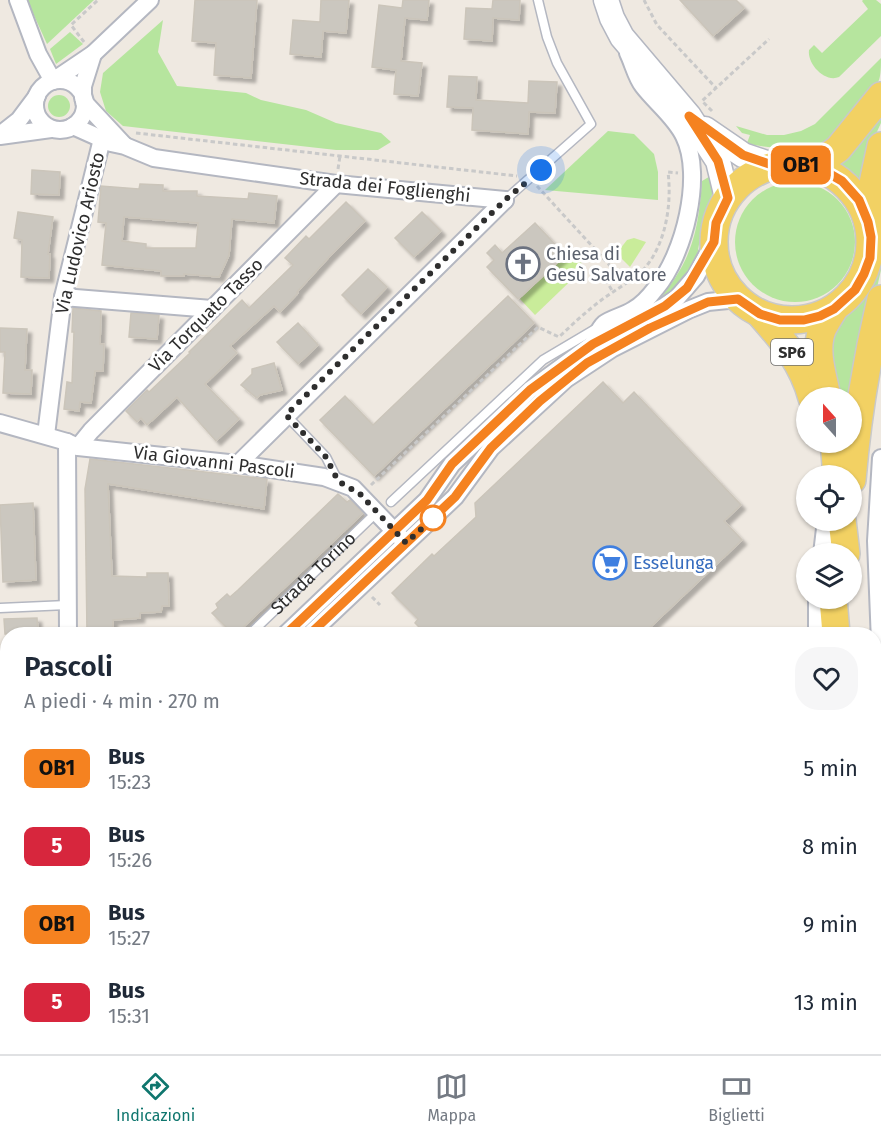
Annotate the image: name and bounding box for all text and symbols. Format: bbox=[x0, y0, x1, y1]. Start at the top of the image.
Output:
line badge: OB1 bbox=[766, 146, 836, 184]
street label: Via Ludovico Ariosto bbox=[51, 150, 109, 316]
text: OB1 bbox=[783, 152, 819, 178]
your location bbox=[526, 155, 556, 185]
street label: Strada dei Foglienghi bbox=[298, 167, 472, 207]
place label: Chiesa di Gesù Salvatore bbox=[546, 243, 667, 286]
church icon: Chiesa di Gesù Salvatore bbox=[505, 246, 541, 282]
street label: Via Torquato Tasso bbox=[144, 253, 268, 377]
road number: SP6 bbox=[771, 339, 813, 365]
north arrow bbox=[796, 387, 862, 453]
map controls bbox=[796, 387, 862, 609]
street label: Via Giovanni Pascoli bbox=[132, 441, 296, 483]
button: locate bbox=[796, 465, 862, 531]
unlabelled marker bbox=[420, 505, 446, 531]
street label: Strada Torino bbox=[266, 527, 361, 619]
button: layers bbox=[796, 543, 862, 609]
supermarket icon: Esselunga bbox=[592, 545, 628, 581]
place label: Esselunga bbox=[633, 552, 714, 574]
button: heart bbox=[795, 647, 858, 710]
text: Pascoli bbox=[24, 650, 113, 683]
text: A piedi · 4 min · 270 m bbox=[24, 689, 220, 713]
text: Bus bbox=[108, 743, 145, 770]
text: OB1 bbox=[39, 755, 75, 781]
text: 5 min bbox=[803, 755, 858, 782]
text: 15:23 bbox=[108, 770, 151, 794]
text: Bus bbox=[108, 821, 145, 848]
text: 5 bbox=[51, 833, 63, 859]
text: 8 min bbox=[802, 833, 858, 860]
text: 15:26 bbox=[108, 848, 152, 872]
text: Bus bbox=[108, 899, 145, 926]
text: OB1 bbox=[39, 911, 75, 937]
text: 9 min bbox=[803, 911, 858, 938]
text: 15:27 bbox=[108, 926, 150, 950]
text: Bus bbox=[108, 977, 145, 1004]
text: 5 bbox=[51, 989, 63, 1015]
text: 13 min bbox=[794, 989, 858, 1016]
text: 15:31 bbox=[108, 1004, 150, 1028]
tab: Indicazioni bbox=[116, 1070, 195, 1125]
tab: Mappa bbox=[427, 1070, 476, 1125]
tab: Biglietti bbox=[708, 1070, 765, 1125]

